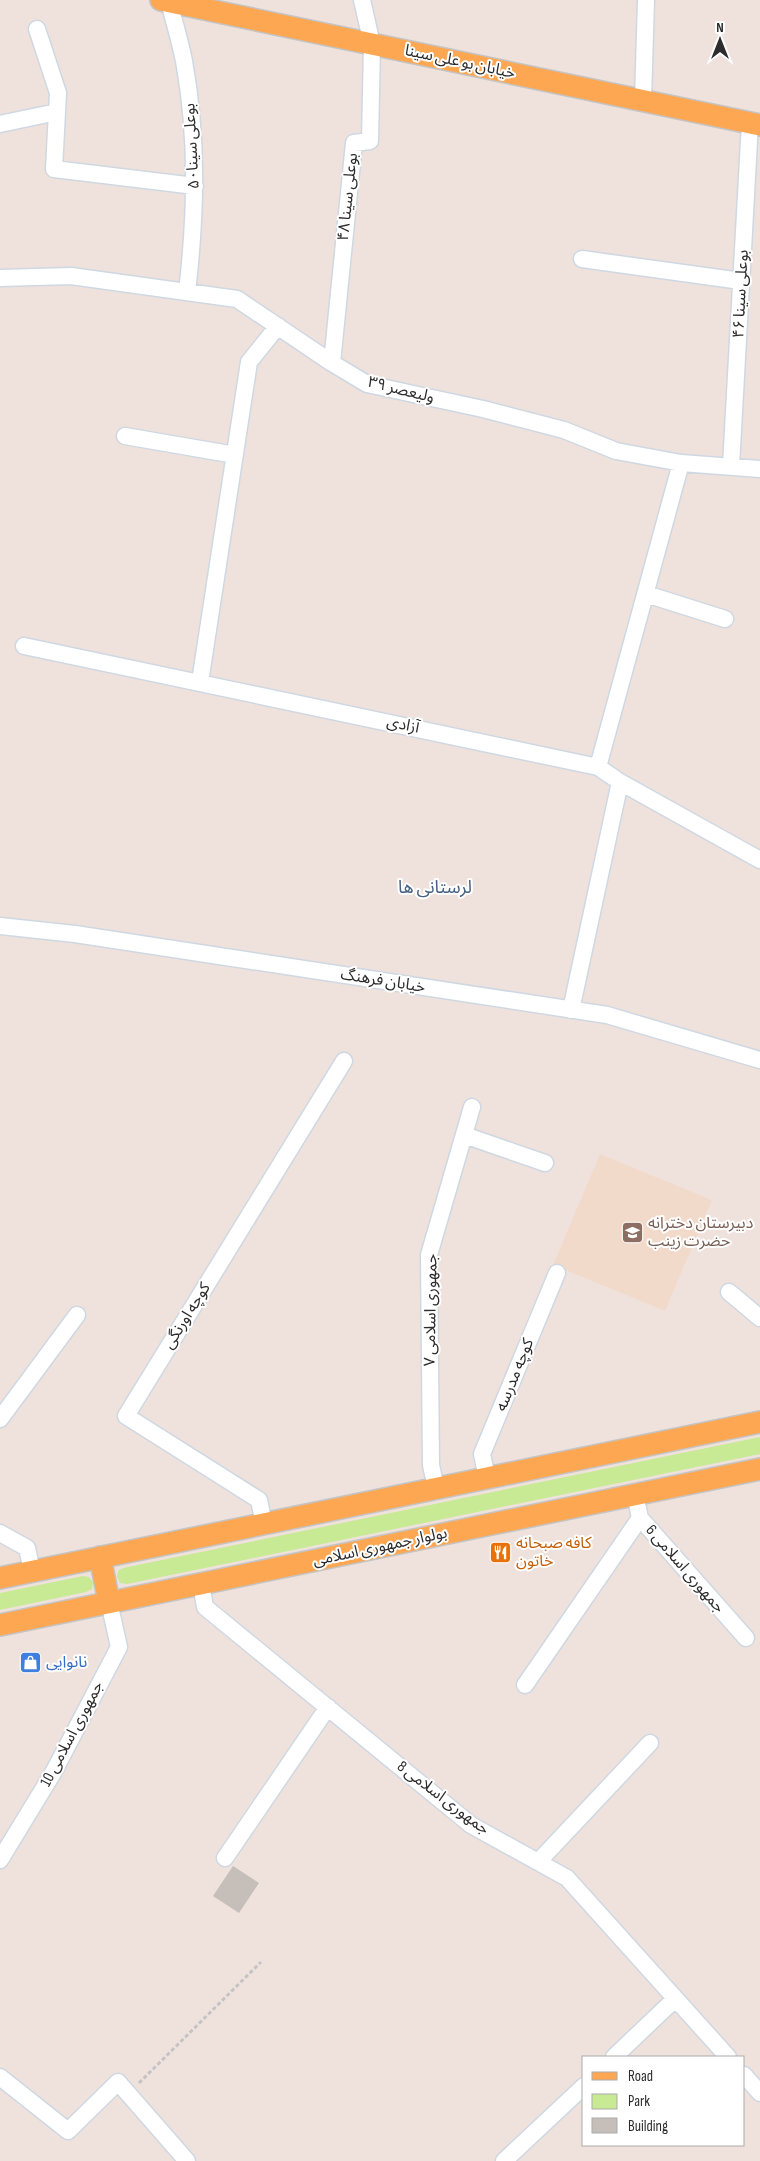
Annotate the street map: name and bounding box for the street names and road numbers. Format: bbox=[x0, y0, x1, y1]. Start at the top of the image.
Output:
street label: خیابان بو علی سینا bbox=[403, 41, 517, 83]
street label: بوعلی سینا۵۰ bbox=[180, 103, 204, 189]
street label: بوعلی سینا ۴۸ bbox=[334, 152, 362, 242]
street label: بوعلی سینا ۴۶ bbox=[729, 249, 753, 339]
street label: ولیعصر ۳۹ bbox=[366, 373, 436, 407]
street label: آزادی bbox=[385, 712, 422, 738]
street label: خیابان فرهنگ bbox=[339, 965, 427, 997]
street label: جمهوری اسلامی ۷ bbox=[421, 1253, 441, 1367]
street label: کوچه اورنگی bbox=[159, 1279, 215, 1353]
street label: کوچه مدرسه bbox=[492, 1336, 538, 1414]
street label: جمهوری اسلامی 6 bbox=[642, 1521, 728, 1617]
street label: بولوار جمهوری اسلامی bbox=[311, 1523, 449, 1571]
street label: جمهوری اسلامی 10 bbox=[36, 1678, 108, 1790]
street label: جمهوری اسلامی 8 bbox=[393, 1757, 493, 1839]

